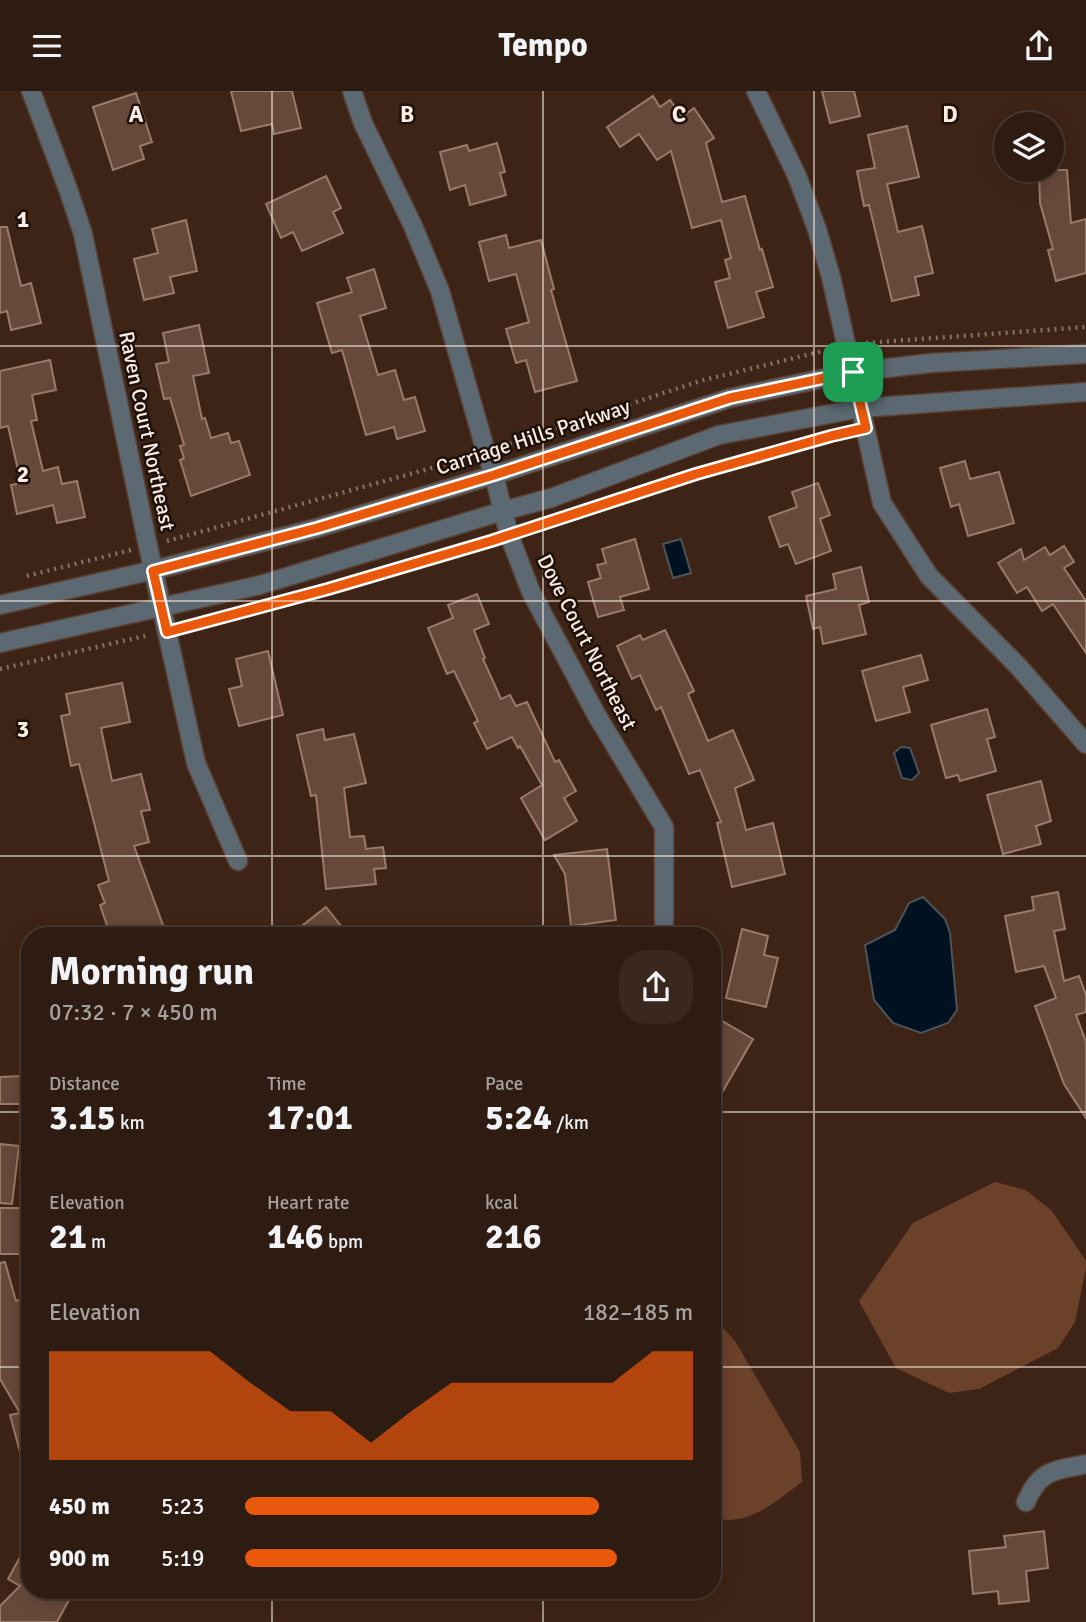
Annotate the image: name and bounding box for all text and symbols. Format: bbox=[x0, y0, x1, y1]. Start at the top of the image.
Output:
text: Tempo bbox=[498, 26, 588, 65]
icon: menu bbox=[28, 27, 66, 65]
icon: share bbox=[1020, 27, 1058, 65]
text: A bbox=[129, 100, 144, 129]
text: B bbox=[400, 100, 414, 129]
text: C bbox=[672, 100, 686, 129]
text: D bbox=[942, 100, 958, 129]
map controls bbox=[994, 112, 1064, 182]
button: layers bbox=[994, 112, 1064, 182]
text: 1 bbox=[17, 205, 29, 234]
street label: Raven Court Northeast bbox=[113, 329, 181, 533]
pin bbox=[823, 342, 883, 402]
icon: arrive bbox=[834, 353, 872, 391]
street label: Carriage Hills Parkway bbox=[433, 393, 634, 481]
text: 2 bbox=[17, 460, 29, 489]
street label: Dove Court Northeast bbox=[531, 550, 643, 734]
text: 3 bbox=[17, 715, 29, 744]
text: Morning run bbox=[49, 948, 254, 995]
button: share bbox=[619, 950, 693, 1024]
text: 07:32 · 7 × 450 m bbox=[49, 998, 218, 1027]
text: Distance bbox=[49, 1072, 120, 1096]
text: Time bbox=[267, 1072, 306, 1096]
text: Pace bbox=[485, 1072, 523, 1096]
text: 3.15 bbox=[49, 1096, 116, 1139]
text: 17:01 bbox=[267, 1096, 353, 1139]
text: 5:24 bbox=[485, 1096, 552, 1139]
text: km bbox=[116, 1111, 145, 1135]
text: /km bbox=[552, 1111, 589, 1135]
text: Elevation bbox=[49, 1191, 125, 1215]
text: Heart rate bbox=[267, 1191, 349, 1215]
text: kcal bbox=[485, 1191, 518, 1215]
text: 21 bbox=[49, 1215, 87, 1258]
text: 146 bbox=[267, 1215, 324, 1258]
text: 216 bbox=[485, 1215, 542, 1258]
text: m bbox=[87, 1230, 106, 1254]
text: bpm bbox=[324, 1230, 363, 1254]
text: Elevation bbox=[49, 1298, 141, 1327]
text: 182–185 m bbox=[583, 1298, 693, 1327]
text: 450 m bbox=[49, 1492, 110, 1521]
text: 5:23 bbox=[161, 1492, 204, 1521]
text: 900 m bbox=[49, 1544, 110, 1573]
text: 5:19 bbox=[161, 1544, 204, 1573]

